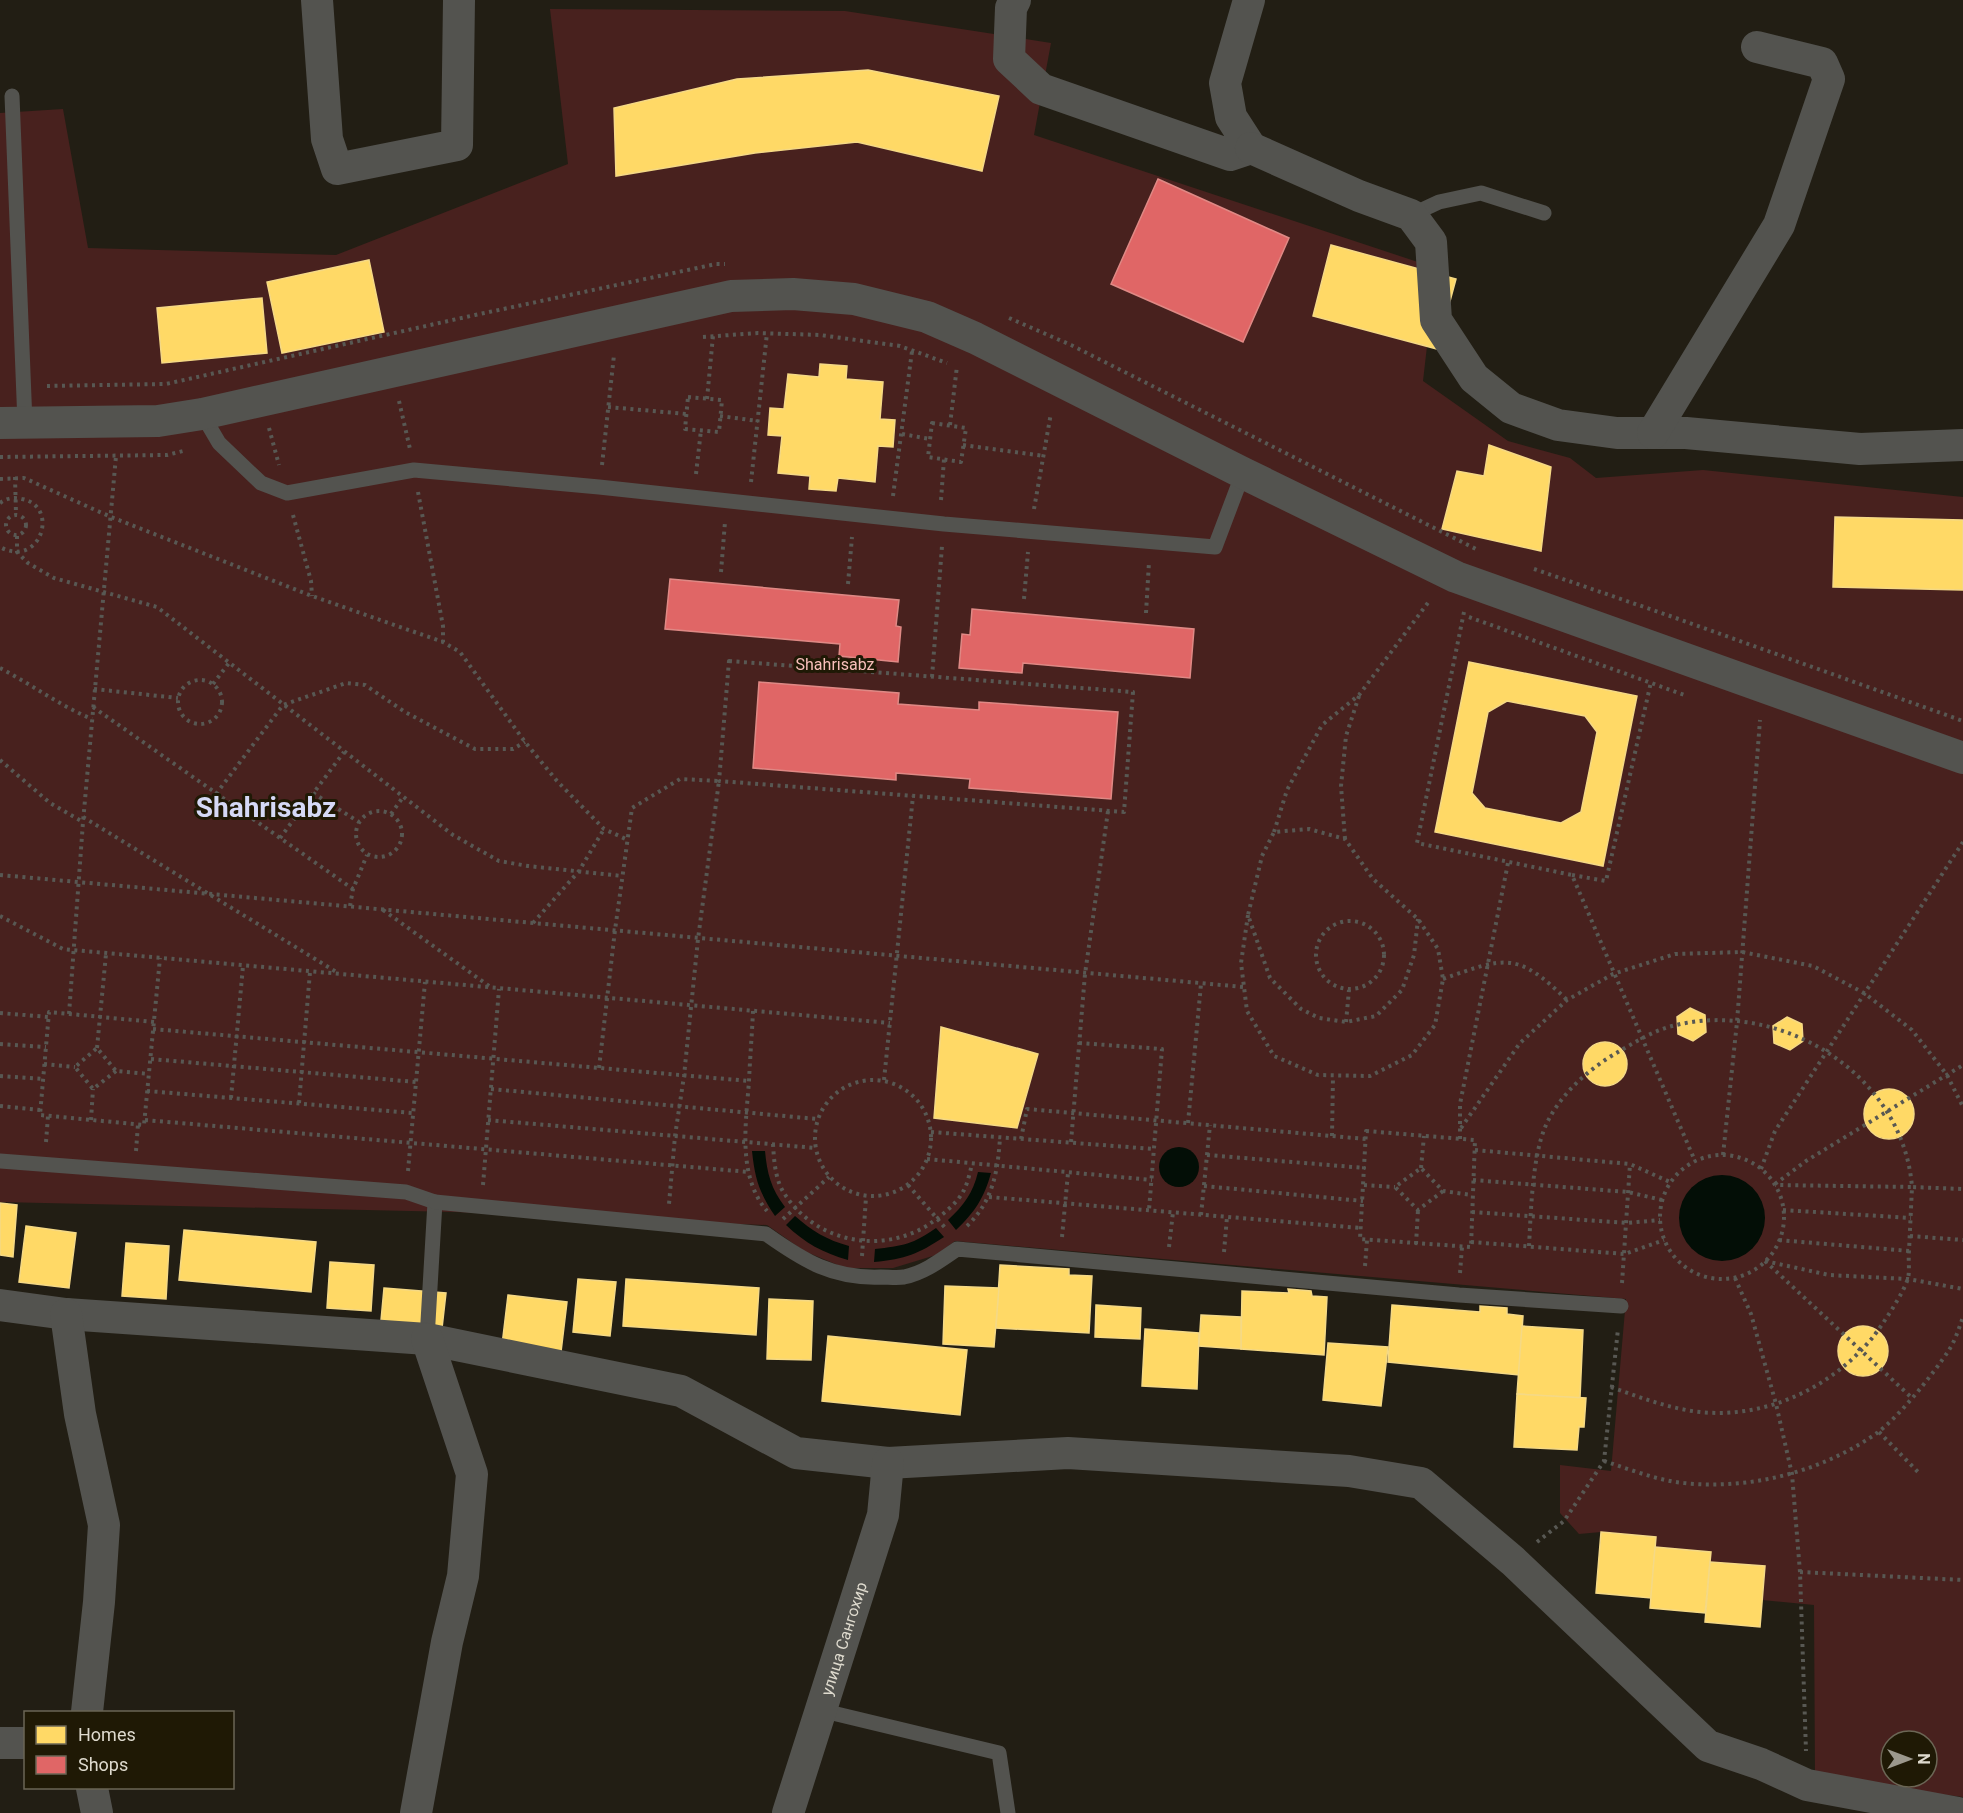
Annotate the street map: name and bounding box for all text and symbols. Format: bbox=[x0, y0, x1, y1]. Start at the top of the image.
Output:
park label: Shahrisabz bbox=[796, 655, 875, 674]
district label: Shahrisabz bbox=[196, 791, 336, 824]
street label: улица Сангохир bbox=[817, 1580, 871, 1698]
legend bbox=[24, 1711, 234, 1789]
text: Homes bbox=[78, 1724, 136, 1745]
north arrow bbox=[1879, 1729, 1939, 1789]
text: N bbox=[1914, 1753, 1933, 1765]
text: Shops bbox=[78, 1754, 128, 1775]

